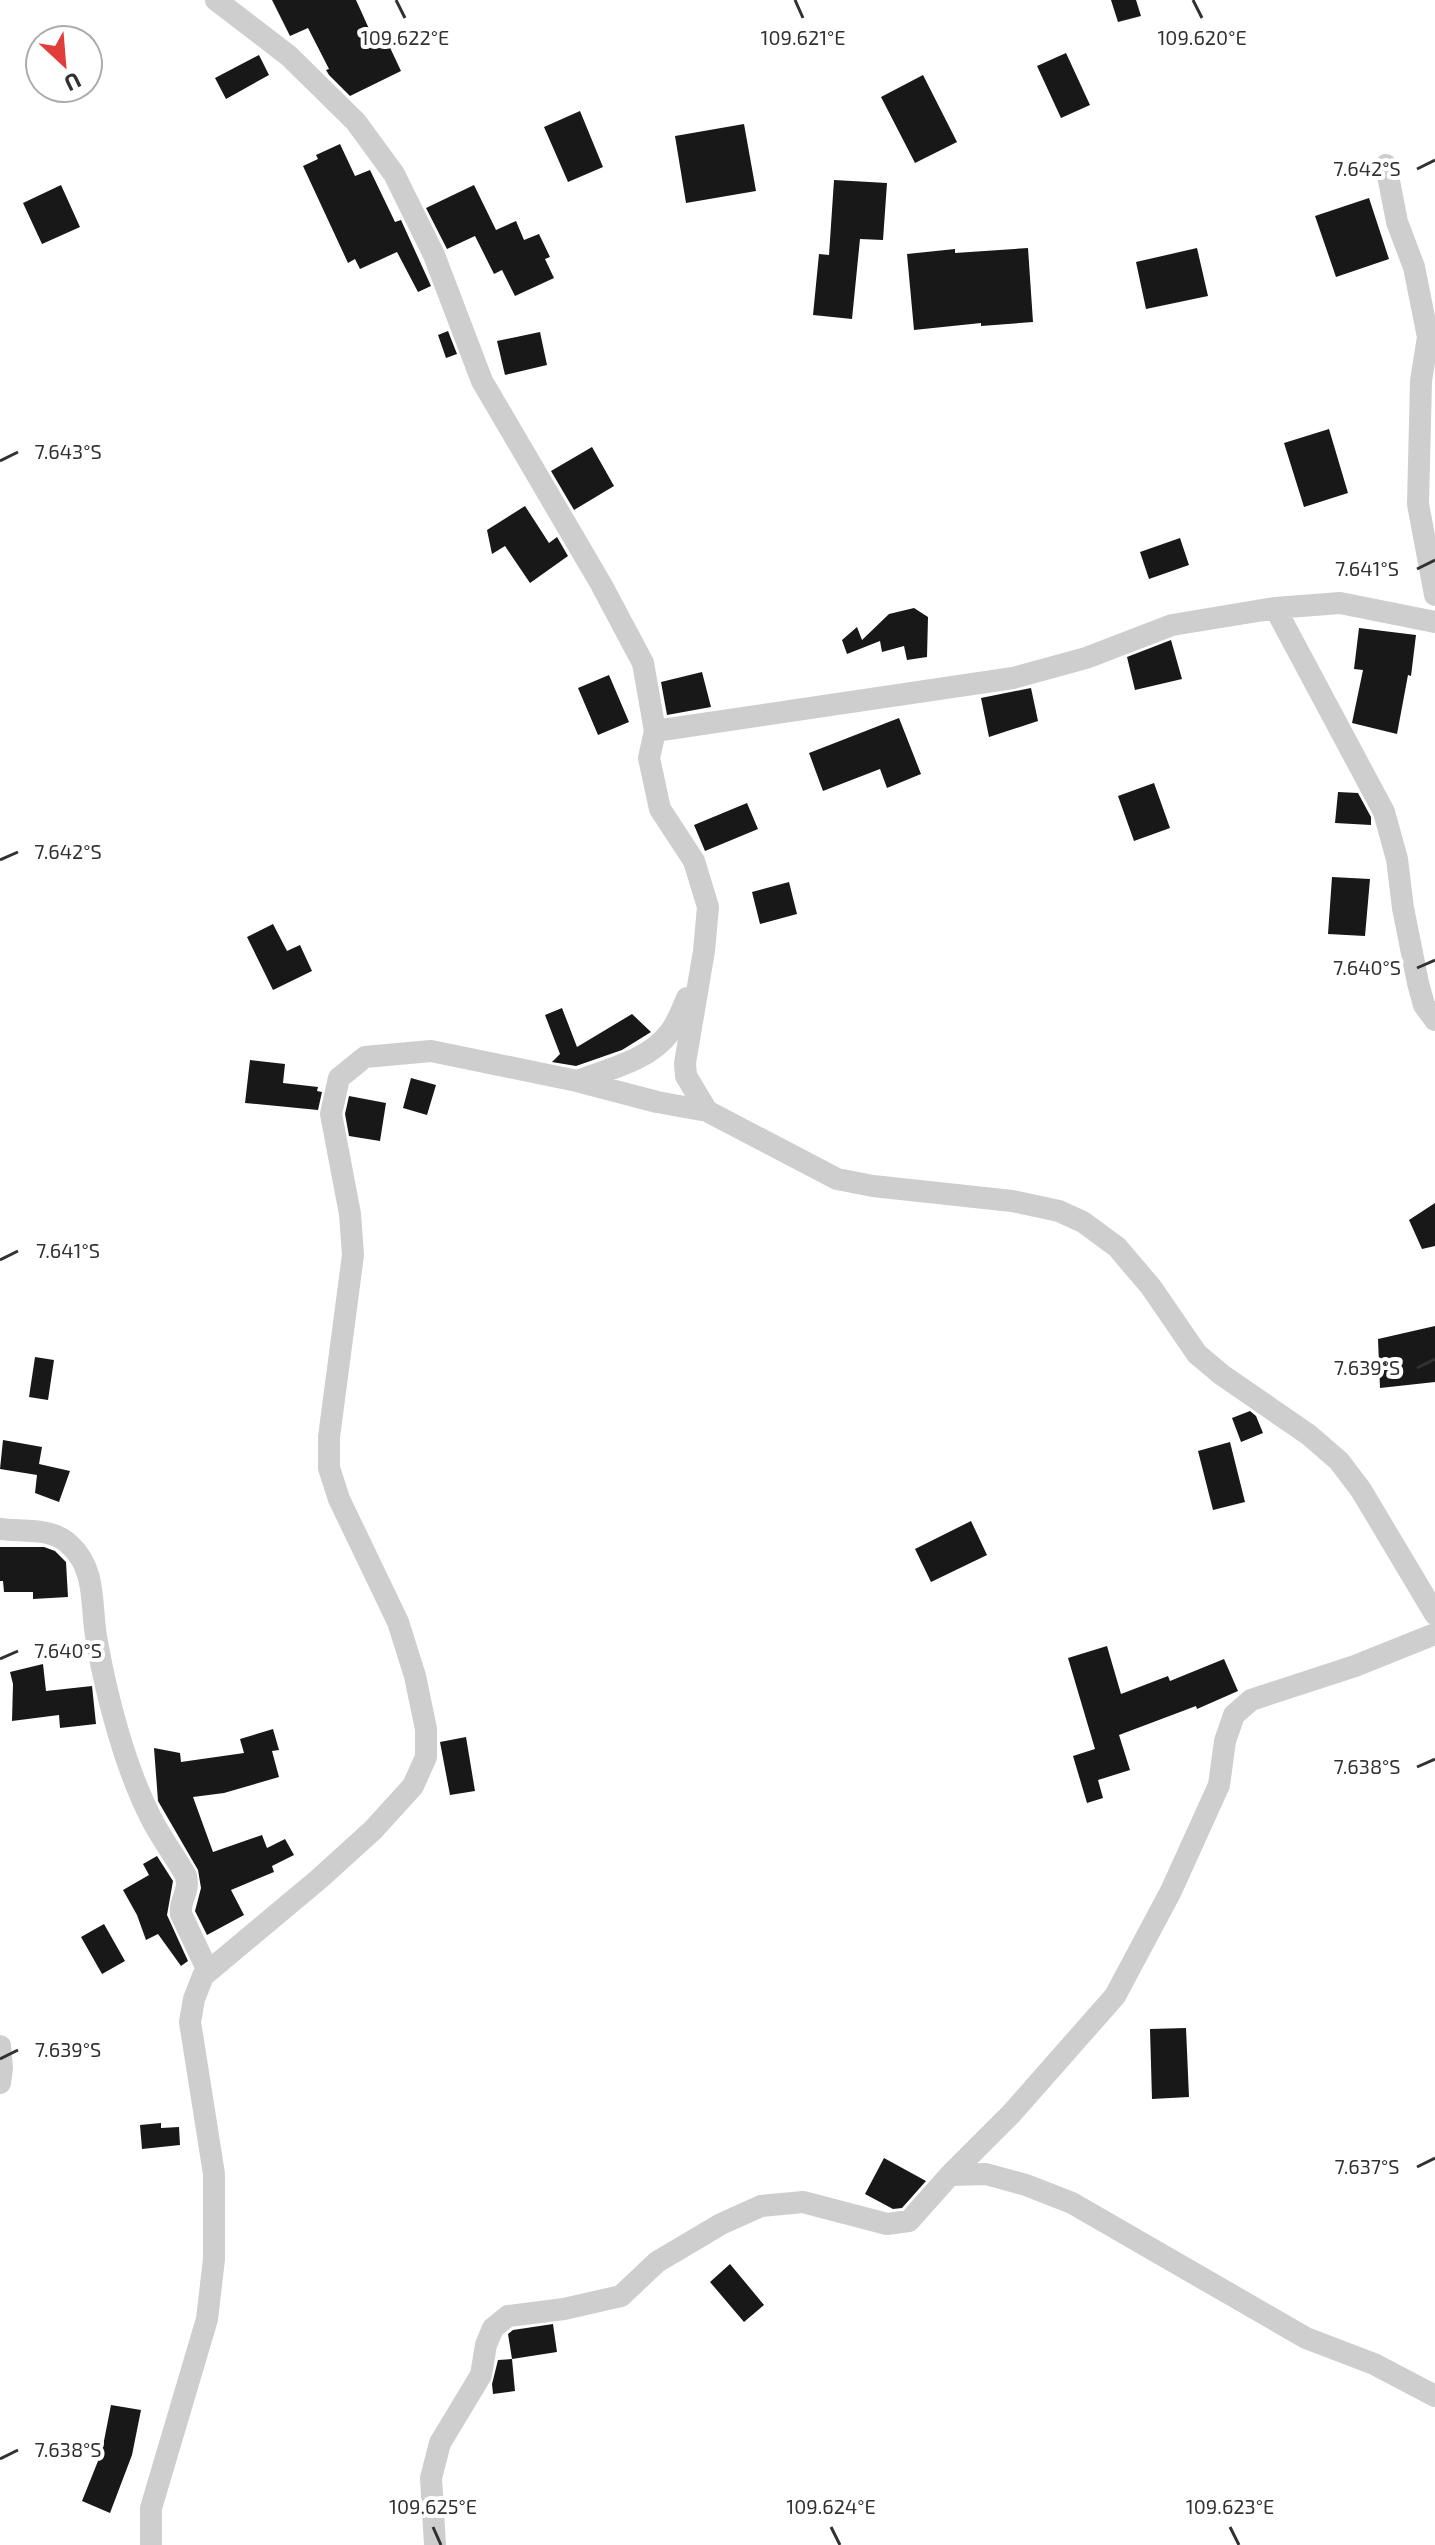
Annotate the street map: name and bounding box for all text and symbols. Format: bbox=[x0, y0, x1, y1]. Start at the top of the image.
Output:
north arrow bbox=[24, 24, 104, 104]
text: 109.622°E bbox=[361, 25, 449, 49]
text: 109.621°E bbox=[760, 25, 846, 49]
text: 109.620°E bbox=[1157, 25, 1247, 49]
text: U bbox=[61, 68, 86, 98]
text: 7.642°S bbox=[1333, 156, 1401, 180]
text: 7.643°S bbox=[34, 439, 102, 463]
text: 7.641°S bbox=[1335, 556, 1399, 580]
text: 7.642°S bbox=[34, 839, 102, 863]
text: 7.640°S bbox=[1333, 955, 1401, 979]
text: 7.641°S bbox=[36, 1238, 100, 1262]
text: 7.639°S bbox=[1334, 1355, 1400, 1379]
text: 7.640°S bbox=[34, 1638, 102, 1662]
text: 7.638°S bbox=[1333, 1754, 1401, 1778]
text: 7.639°S bbox=[35, 2037, 101, 2061]
text: 7.637°S bbox=[1334, 2154, 1400, 2178]
text: 7.638°S bbox=[34, 2437, 102, 2461]
text: 109.625°E bbox=[389, 2494, 477, 2518]
text: 109.624°E bbox=[786, 2494, 876, 2518]
text: 109.623°E bbox=[1186, 2494, 1274, 2518]

